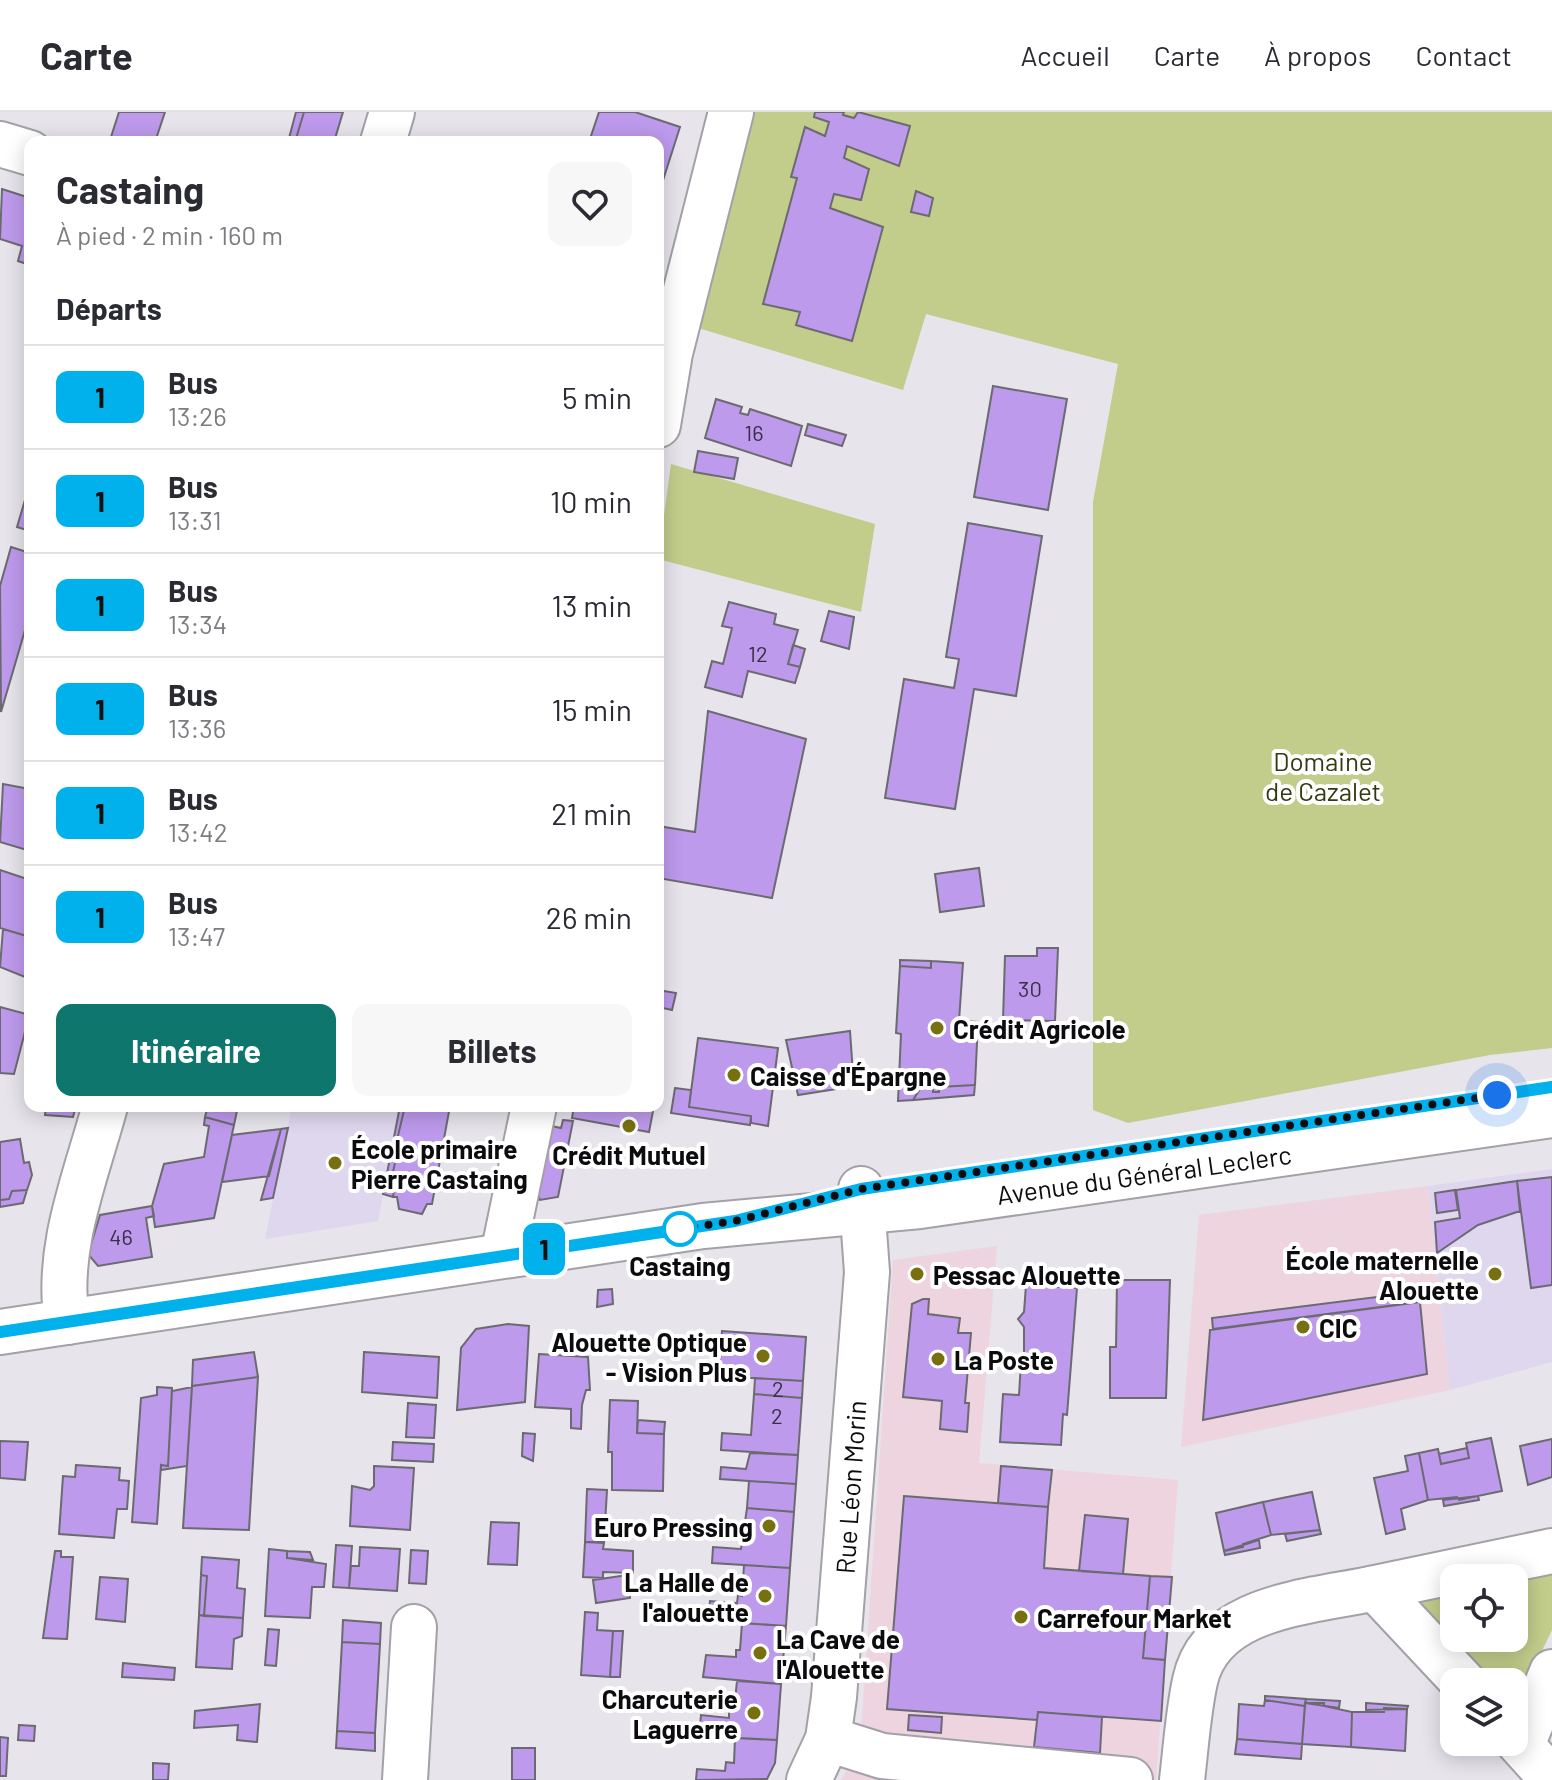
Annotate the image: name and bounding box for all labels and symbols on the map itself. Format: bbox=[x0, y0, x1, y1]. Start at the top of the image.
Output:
house number: 16 bbox=[744, 419, 764, 445]
house number: 12 bbox=[748, 640, 768, 666]
park label: Domaine de Cazalet bbox=[1265, 745, 1381, 806]
house number: 30 bbox=[1018, 975, 1042, 1001]
place label: Crédit Agricole bbox=[953, 1013, 1126, 1044]
marker: Crédit Agricole bbox=[928, 1019, 946, 1037]
place label: Caisse d'Épargne bbox=[750, 1060, 946, 1091]
marker: Caisse d'Épargne bbox=[725, 1066, 743, 1084]
your location bbox=[1477, 1075, 1517, 1115]
marker: Crédit Mutuel bbox=[620, 1117, 638, 1135]
place label: École primaire Pierre Castaing bbox=[351, 1133, 528, 1194]
street label: Avenue du Général Leclerc bbox=[995, 1138, 1293, 1210]
place label: Crédit Mutuel bbox=[552, 1139, 706, 1170]
marker: École primaire Pierre Castaing bbox=[326, 1154, 344, 1172]
marker: Castaing bbox=[663, 1212, 697, 1246]
house number: 46 bbox=[109, 1223, 133, 1249]
line badge: 1 bbox=[518, 1223, 570, 1275]
place label: École maternelle Alouette bbox=[1286, 1244, 1479, 1305]
place label: Castaing bbox=[629, 1250, 731, 1281]
place label: Pessac Alouette bbox=[933, 1259, 1121, 1290]
marker: Pessac Alouette bbox=[908, 1265, 926, 1283]
marker: École maternelle Alouette bbox=[1486, 1265, 1504, 1283]
place label: CIC bbox=[1319, 1312, 1357, 1343]
marker: CIC bbox=[1294, 1318, 1312, 1336]
place label: Alouette Optique - Vision Plus bbox=[551, 1326, 747, 1387]
place label: La Poste bbox=[954, 1344, 1054, 1375]
marker: Alouette Optique - Vision Plus bbox=[754, 1347, 772, 1365]
marker: La Poste bbox=[929, 1350, 947, 1368]
house number: 2 bbox=[772, 1375, 784, 1401]
street label: Rue Léon Morin bbox=[828, 1399, 872, 1575]
house number: 2 bbox=[771, 1402, 783, 1428]
place label: Euro Pressing bbox=[594, 1511, 753, 1542]
marker: Euro Pressing bbox=[760, 1517, 778, 1535]
place label: La Halle de l'alouette bbox=[624, 1566, 749, 1627]
marker: La Halle de l'alouette bbox=[756, 1587, 774, 1605]
place label: Carrefour Market bbox=[1037, 1602, 1232, 1633]
marker: Carrefour Market bbox=[1012, 1608, 1030, 1626]
place label: La Cave de l'Alouette bbox=[776, 1623, 900, 1684]
marker: La Cave de l'Alouette bbox=[751, 1644, 769, 1662]
place label: Charcuterie Laguerre bbox=[602, 1683, 738, 1744]
marker: Charcuterie Laguerre bbox=[745, 1704, 763, 1722]

